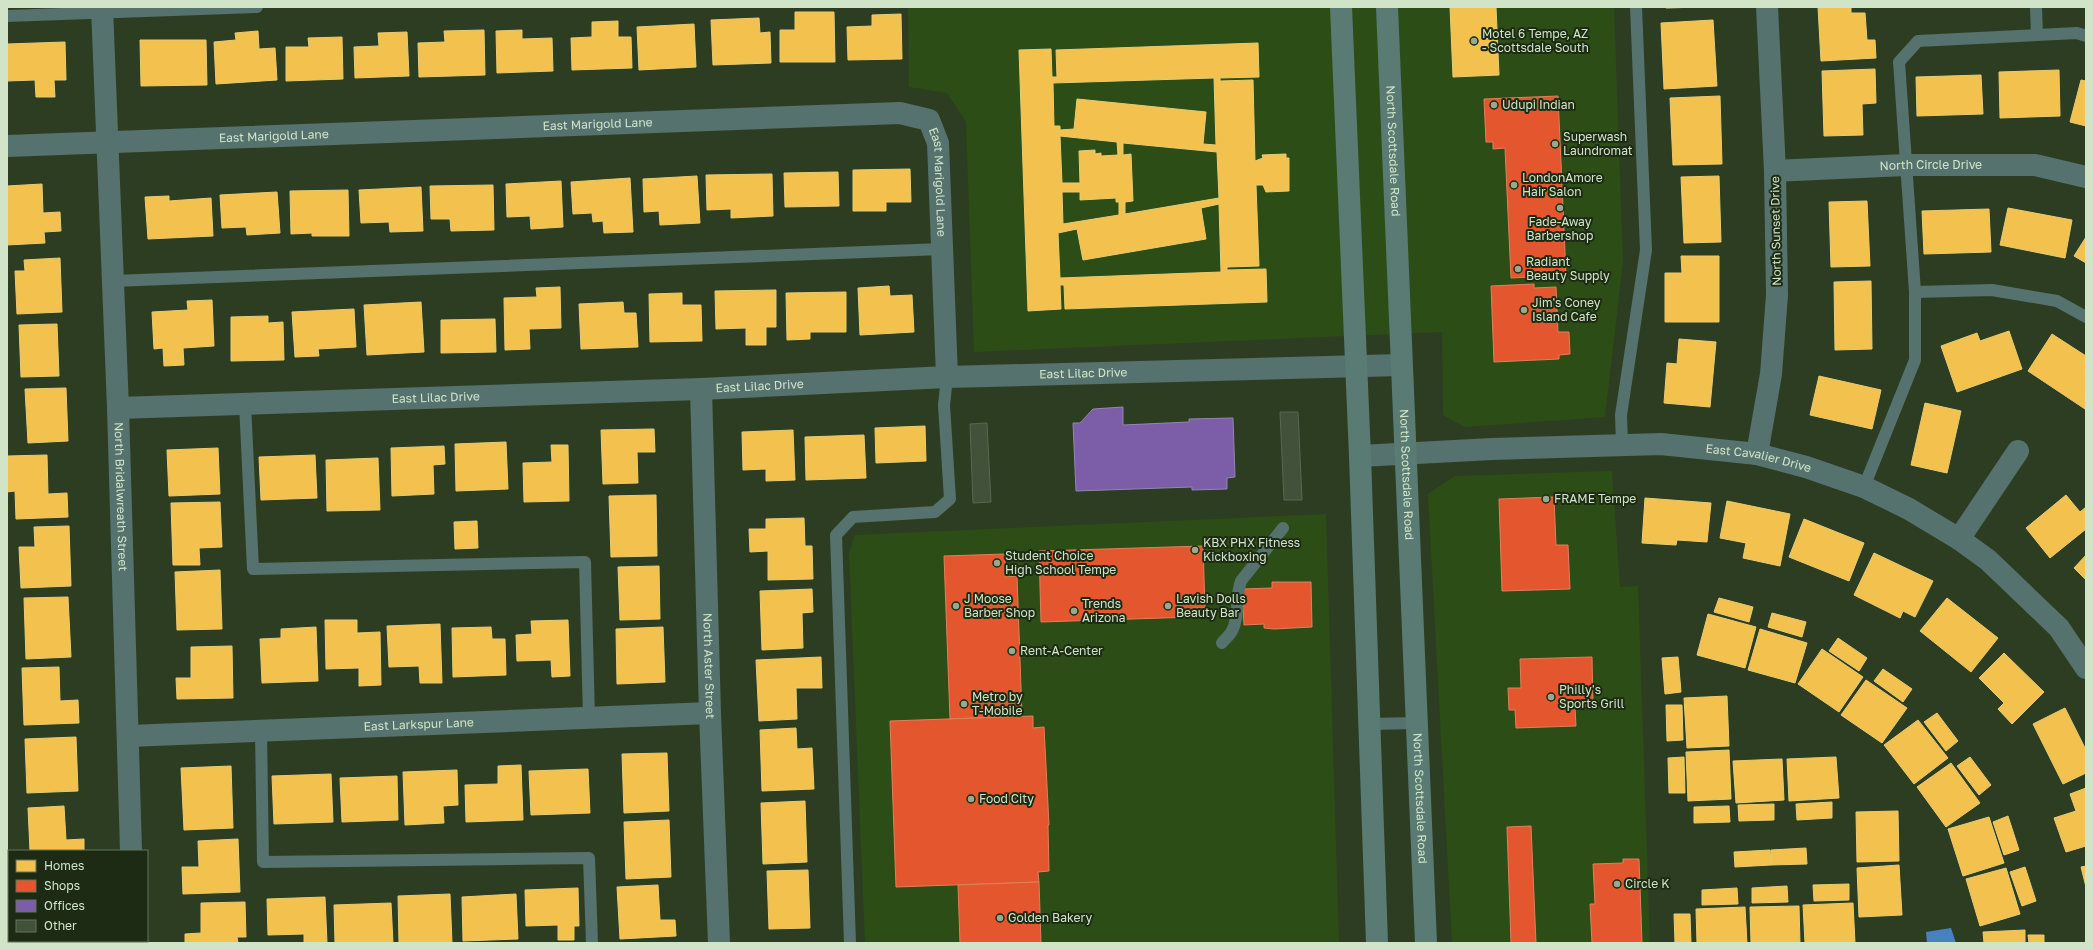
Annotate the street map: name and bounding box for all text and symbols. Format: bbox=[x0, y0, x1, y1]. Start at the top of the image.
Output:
place label: Motel 6 Tempe, AZ - Scottsdale South bbox=[1482, 26, 1589, 55]
marker: Motel 6 Tempe, AZ - Scottsdale South bbox=[1469, 36, 1479, 46]
street label: North Scottsdale Road bbox=[1383, 85, 1404, 217]
place label: Udupi Indian bbox=[1502, 97, 1575, 112]
marker: Udupi Indian bbox=[1489, 100, 1499, 110]
street label: East Marigold Lane bbox=[542, 114, 653, 133]
street label: East Marigold Lane bbox=[926, 125, 950, 237]
street label: East Marigold Lane bbox=[219, 126, 329, 145]
place label: Superwash Laundromat bbox=[1563, 129, 1633, 158]
marker: Superwash Laundromat bbox=[1550, 139, 1560, 149]
street label: North Circle Drive bbox=[1879, 157, 1982, 173]
place label: LondonAmore Hair Salon bbox=[1522, 170, 1603, 199]
street label: North Sunset Drive bbox=[1767, 176, 1784, 286]
marker: LondonAmore Hair Salon bbox=[1509, 180, 1519, 190]
marker: Fade-Away Barbershop bbox=[1555, 203, 1565, 213]
place label: Fade-Away Barbershop bbox=[1527, 214, 1593, 243]
place label: Radiant Beauty Supply bbox=[1526, 254, 1610, 283]
marker: Radiant Beauty Supply bbox=[1513, 264, 1523, 274]
place label: Jim's Coney Island Cafe bbox=[1532, 295, 1601, 324]
marker: Jim's Coney Island Cafe bbox=[1519, 305, 1529, 315]
street label: East Lilac Drive bbox=[1039, 364, 1128, 382]
street label: East Lilac Drive bbox=[715, 376, 804, 395]
street label: East Lilac Drive bbox=[391, 388, 480, 406]
street label: North Scottsdale Road bbox=[1397, 409, 1417, 540]
street label: North Bridalwreath Street bbox=[111, 422, 131, 572]
street label: East Cavalier Drive bbox=[1705, 441, 1814, 475]
place label: FRAME Tempe bbox=[1554, 491, 1636, 506]
marker: FRAME Tempe bbox=[1541, 494, 1551, 504]
place label: KBX PHX Fitness Kickboxing bbox=[1203, 535, 1300, 564]
marker: KBX PHX Fitness Kickboxing bbox=[1190, 545, 1200, 555]
place label: Student Choice High School Tempe bbox=[1005, 548, 1116, 577]
marker: Student Choice High School Tempe bbox=[992, 558, 1002, 568]
place label: J Moose Barber Shop bbox=[964, 591, 1035, 620]
place label: Lavish Dolls Beauty Bar bbox=[1176, 591, 1246, 620]
place label: Trends Arizona bbox=[1082, 596, 1125, 625]
marker: J Moose Barber Shop bbox=[951, 601, 961, 611]
marker: Lavish Dolls Beauty Bar bbox=[1163, 601, 1173, 611]
marker: Trends Arizona bbox=[1069, 606, 1079, 616]
street label: North Aster Street bbox=[700, 613, 718, 719]
place label: Rent-A-Center bbox=[1020, 643, 1103, 658]
marker: Rent-A-Center bbox=[1007, 646, 1017, 656]
place label: Philly's Sports Grill bbox=[1559, 682, 1625, 711]
place label: Metro by T-Mobile bbox=[972, 689, 1023, 718]
marker: Philly's Sports Grill bbox=[1546, 692, 1556, 702]
marker: Metro by T-Mobile bbox=[959, 699, 969, 709]
street label: East Larkspur Lane bbox=[363, 714, 474, 734]
street label: North Scottsdale Road bbox=[1410, 732, 1431, 864]
place label: Food City bbox=[979, 791, 1034, 806]
marker: Food City bbox=[966, 794, 976, 804]
legend bbox=[8, 850, 148, 942]
text: Homes bbox=[44, 858, 84, 873]
place label: Circle K bbox=[1625, 876, 1669, 891]
text: Shops bbox=[44, 878, 80, 893]
marker: Circle K bbox=[1612, 879, 1622, 889]
text: Offices bbox=[44, 898, 85, 913]
place label: Golden Bakery bbox=[1008, 910, 1092, 925]
marker: Golden Bakery bbox=[995, 913, 1005, 923]
text: Other bbox=[44, 918, 77, 933]

